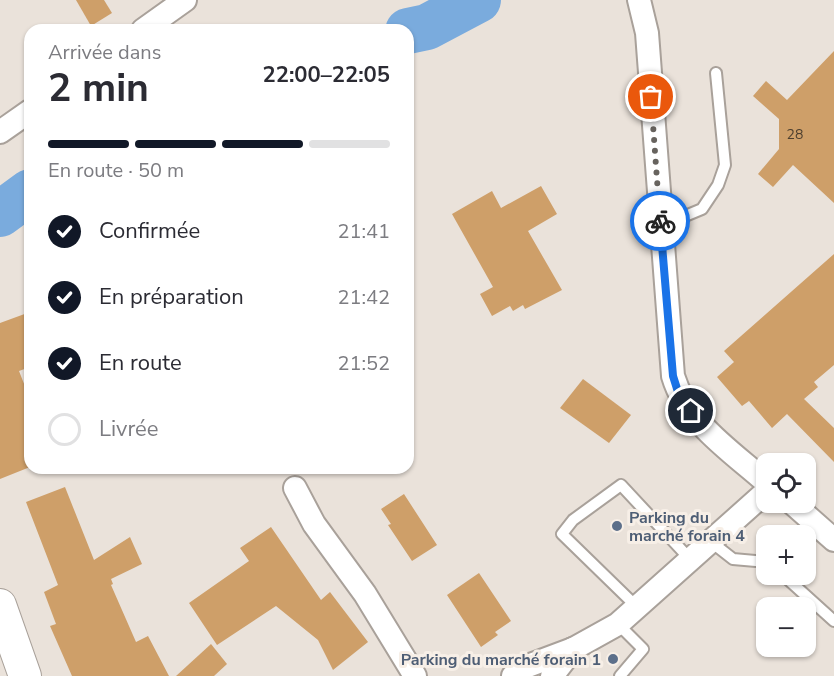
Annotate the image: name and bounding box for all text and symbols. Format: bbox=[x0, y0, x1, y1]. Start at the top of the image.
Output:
text: Arrivée dans bbox=[48, 39, 161, 66]
text: 22:00–22:05 bbox=[262, 60, 390, 90]
text: 2 min bbox=[48, 62, 149, 115]
pin bbox=[625, 71, 676, 122]
icon: bag bbox=[634, 80, 667, 113]
house number: 28 bbox=[787, 125, 803, 144]
text: En route · 50 m bbox=[48, 157, 184, 184]
courier bbox=[630, 191, 690, 251]
icon: bike bbox=[644, 205, 677, 238]
icon: check bbox=[48, 215, 81, 248]
text: Confirmée bbox=[99, 216, 200, 246]
text: 21:41 bbox=[337, 218, 390, 245]
icon: check bbox=[48, 281, 81, 314]
text: En préparation bbox=[99, 282, 244, 312]
text: 21:42 bbox=[337, 284, 390, 311]
icon: check bbox=[48, 347, 81, 380]
text: En route bbox=[99, 348, 182, 378]
text: 21:52 bbox=[337, 350, 390, 377]
pin bbox=[665, 385, 716, 436]
icon: home bbox=[674, 394, 707, 427]
text: Livrée bbox=[99, 414, 159, 444]
map controls bbox=[756, 453, 816, 657]
button: locate bbox=[756, 453, 816, 513]
place label: Parking du marché forain 4 bbox=[629, 507, 745, 547]
marker: Parking du marché forain 4 bbox=[610, 519, 624, 533]
button: + bbox=[756, 525, 816, 585]
button: − bbox=[756, 597, 816, 657]
place label: Parking du marché forain 1 bbox=[401, 649, 601, 671]
marker: Parking du marché forain 1 bbox=[606, 652, 620, 666]

